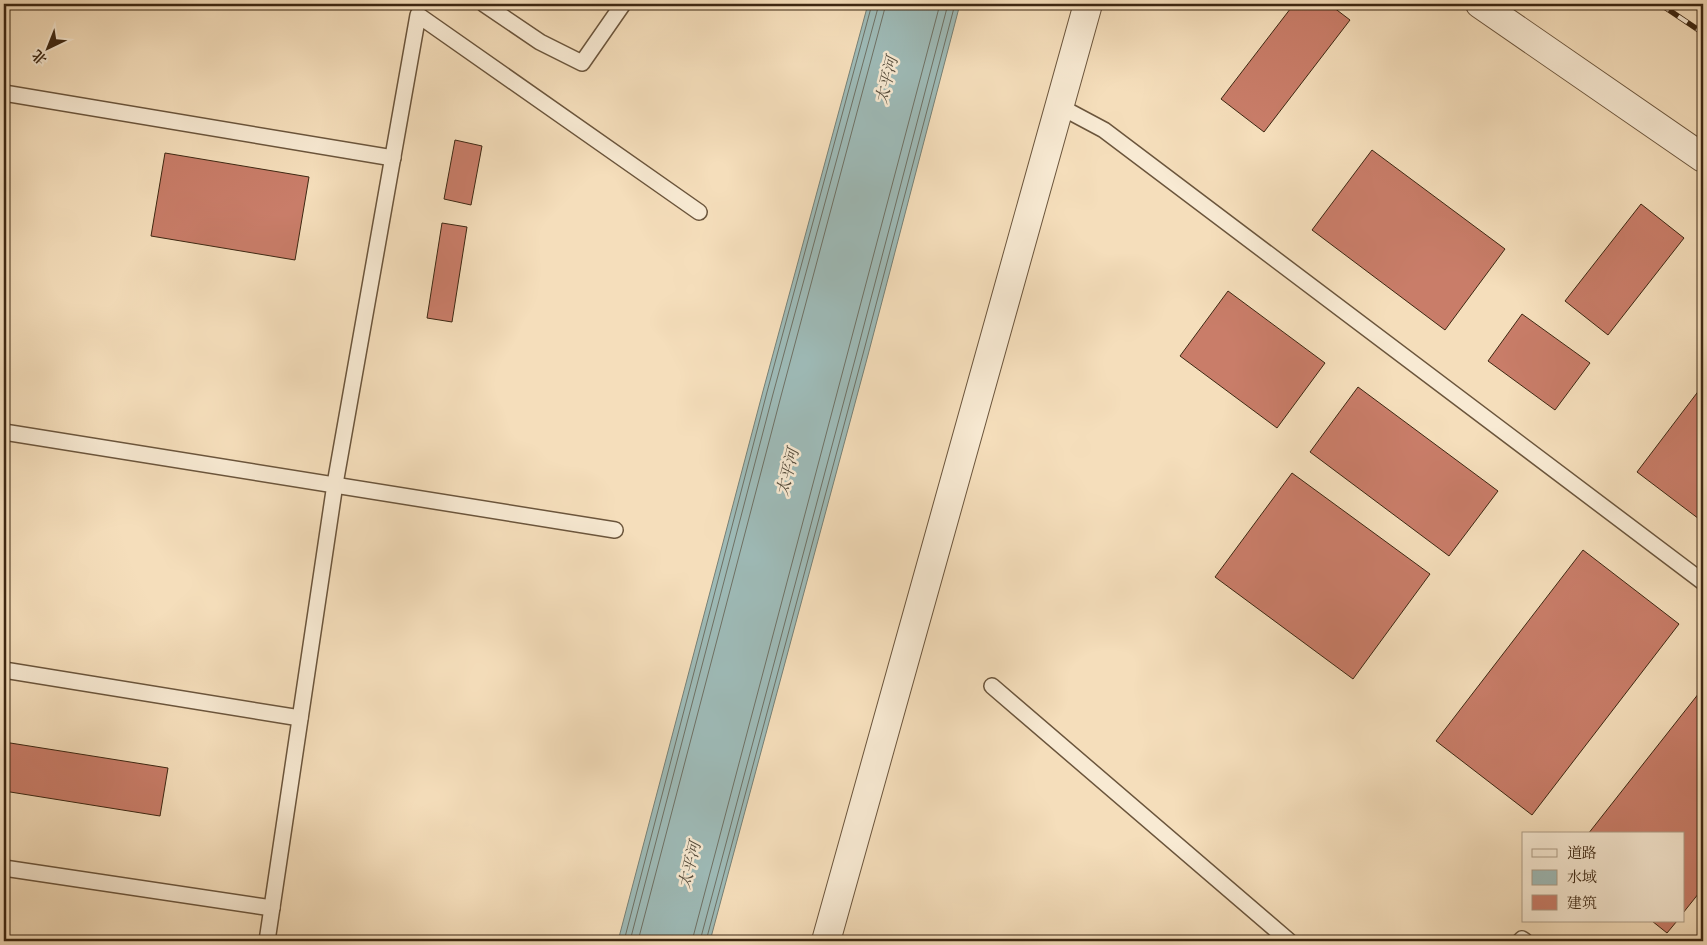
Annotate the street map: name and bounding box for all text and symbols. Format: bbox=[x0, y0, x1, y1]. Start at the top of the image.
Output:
north arrow bbox=[22, 22, 72, 72]
text: 北 bbox=[29, 44, 52, 68]
water label: 太平河 bbox=[871, 52, 906, 107]
water label: 太平河 bbox=[772, 444, 807, 499]
legend bbox=[1522, 832, 1684, 922]
water label: 太平河 bbox=[674, 837, 709, 892]
text: 道路 bbox=[1567, 844, 1597, 865]
text: 水域 bbox=[1567, 868, 1597, 889]
text: 建筑 bbox=[1567, 894, 1597, 915]

